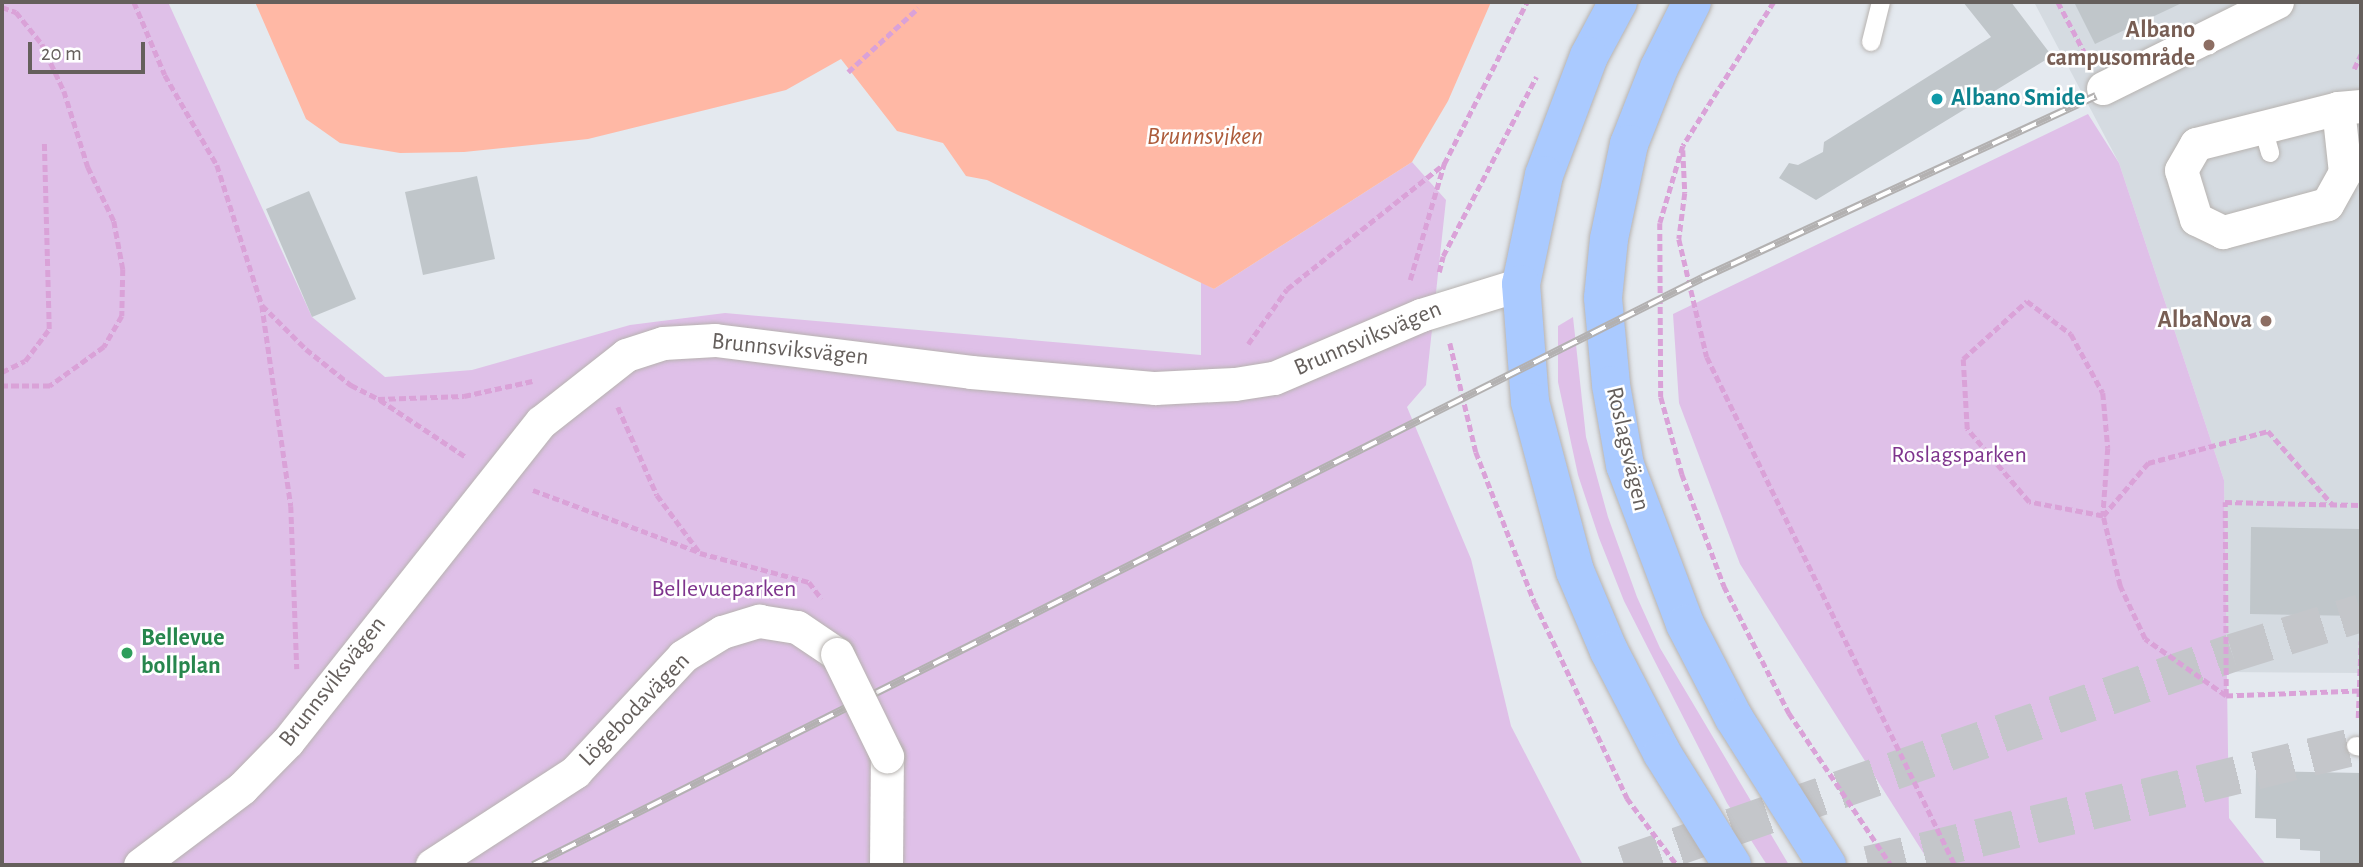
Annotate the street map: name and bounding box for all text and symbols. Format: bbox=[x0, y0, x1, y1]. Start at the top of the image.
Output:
place label: Albano campusområde bbox=[2047, 17, 2195, 73]
scale bar bbox=[32, 28, 149, 72]
marker: Albano campusområde bbox=[2201, 37, 2217, 53]
text: 20 m bbox=[41, 43, 82, 64]
place label: Albano Smide bbox=[1951, 85, 2085, 113]
marker: Albano Smide bbox=[1929, 91, 1945, 107]
water label: Brunnsviken bbox=[1147, 121, 1263, 153]
street label: Brunnsviksvägen bbox=[1290, 295, 1446, 383]
place label: AlbaNova bbox=[2158, 307, 2252, 335]
marker: AlbaNova bbox=[2258, 313, 2274, 329]
street label: Brunnsviksvägen bbox=[710, 327, 870, 373]
street label: Roslagsvägen bbox=[1599, 384, 1655, 514]
park label: Roslagsparken bbox=[1891, 442, 2027, 470]
park label: Bellevueparken bbox=[652, 576, 796, 604]
street label: Brunnsviksvägen bbox=[273, 611, 393, 753]
place label: Bellevue bollplan bbox=[141, 625, 224, 681]
marker: Bellevue bollplan bbox=[119, 645, 135, 661]
street label: Lögebodavägen bbox=[573, 647, 697, 773]

